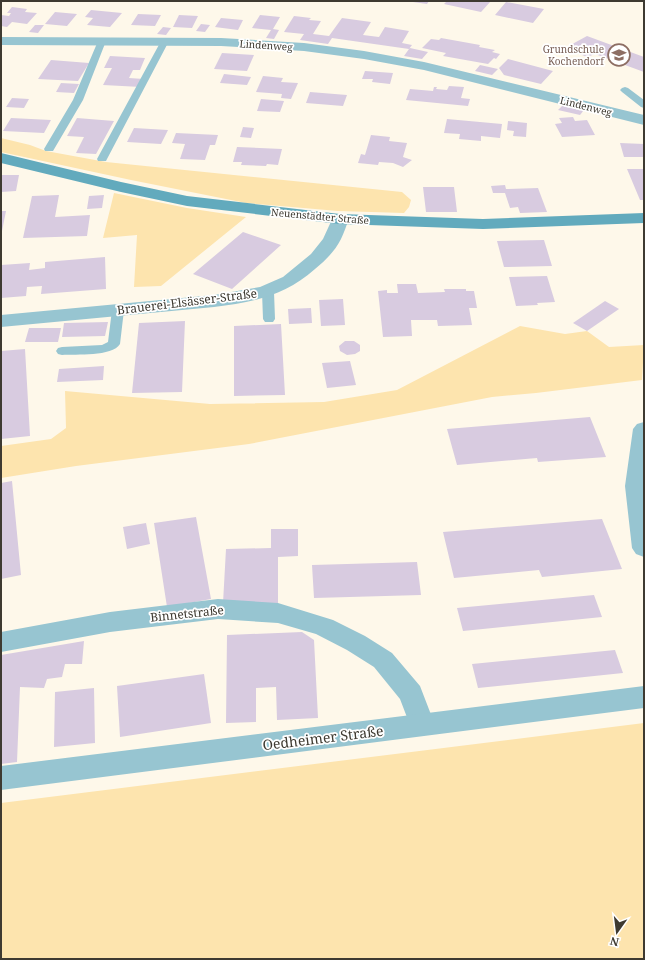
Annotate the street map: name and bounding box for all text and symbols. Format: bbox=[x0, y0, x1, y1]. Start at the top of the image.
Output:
street label: Lindenweg bbox=[239, 36, 294, 54]
place label: Grundschule Kochendorf bbox=[543, 42, 605, 68]
school or university icon: Grundschule Kochendorf bbox=[606, 42, 632, 68]
street label: Lindenweg bbox=[559, 93, 614, 119]
street label: Neuenstädter Straße bbox=[271, 205, 369, 227]
street label: Brauerei-Elsässer-Straße bbox=[116, 284, 258, 319]
street label: Binnetstraße bbox=[149, 601, 225, 626]
street label: Oedheimer Straße bbox=[261, 721, 384, 754]
north arrow bbox=[597, 912, 637, 952]
text: N bbox=[608, 934, 620, 951]

